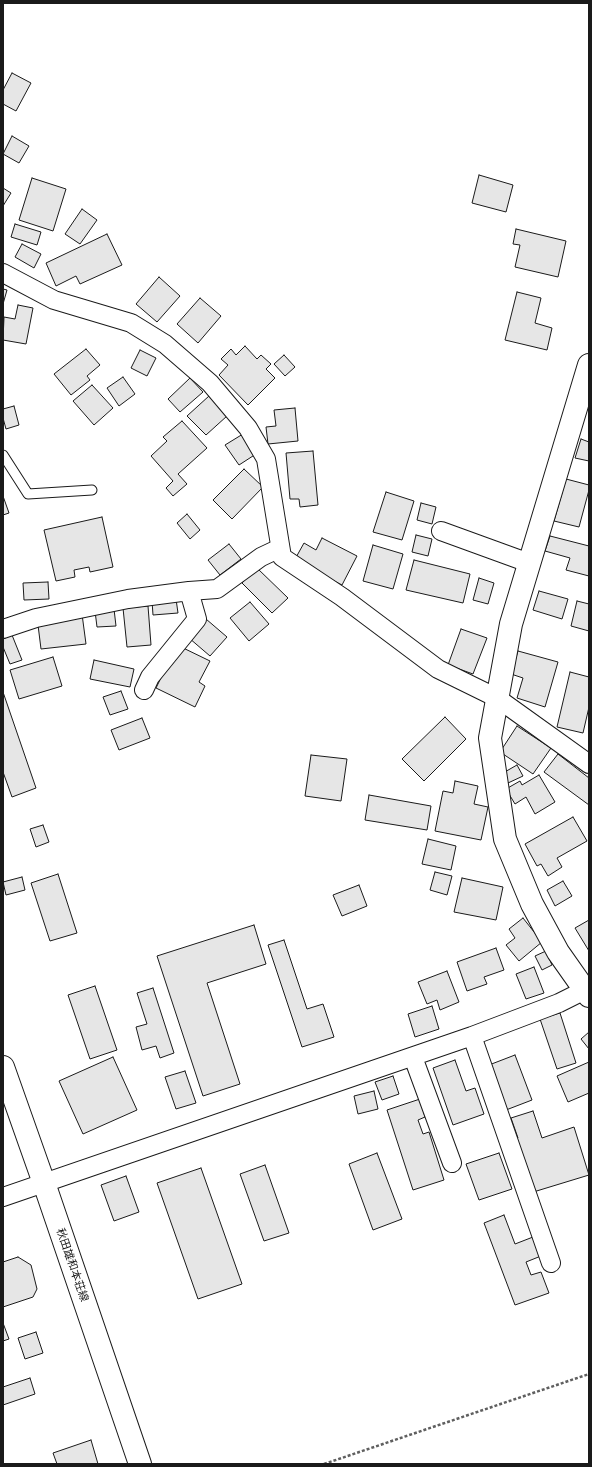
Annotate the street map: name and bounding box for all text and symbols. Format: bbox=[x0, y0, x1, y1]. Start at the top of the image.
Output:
street label: 秋田雄和本荘線 bbox=[53, 1226, 91, 1304]

